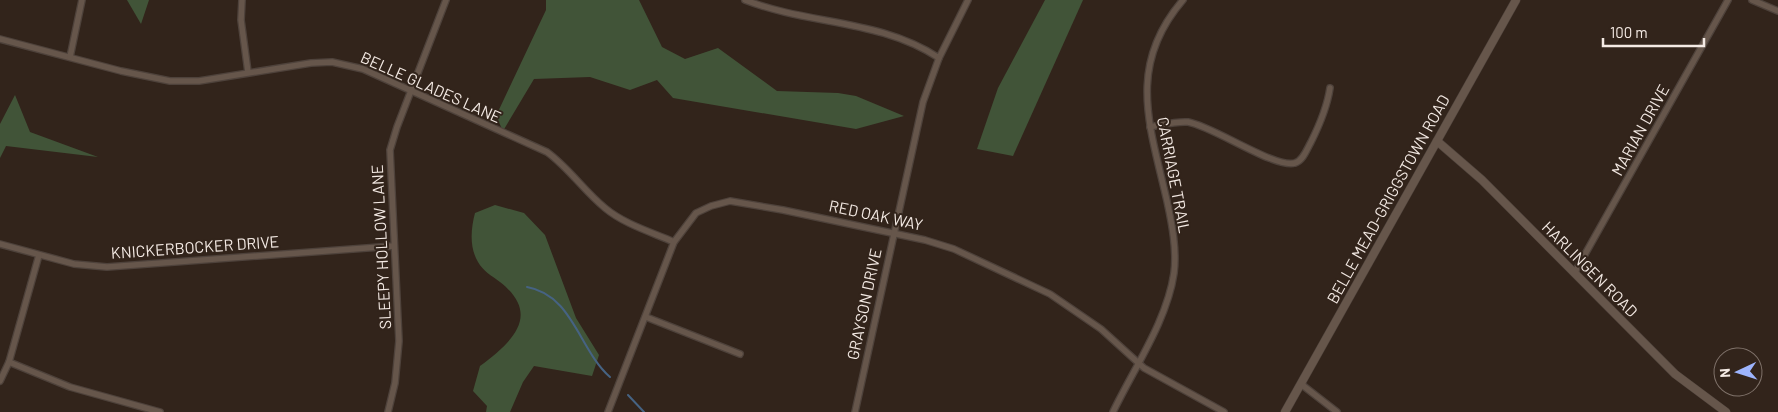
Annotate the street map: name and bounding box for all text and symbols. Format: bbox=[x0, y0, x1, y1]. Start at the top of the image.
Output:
scale bar bbox=[1603, 15, 1704, 47]
text: 100 m bbox=[1610, 23, 1648, 41]
street label: BELLE GLADES LANE bbox=[358, 47, 504, 126]
street label: MARIAN DRIVE bbox=[1607, 81, 1672, 179]
street label: BELLE MEAD-GRIGGSTOWN ROAD bbox=[1322, 91, 1453, 306]
street label: CARRIAGE TRAIL bbox=[1154, 115, 1195, 235]
street label: SLEEPY HOLLOW LANE bbox=[367, 164, 394, 330]
street label: RED OAK WAY bbox=[827, 195, 925, 234]
street label: HARLINGEN ROAD bbox=[1539, 217, 1642, 320]
street label: KNICKERBOCKER DRIVE bbox=[110, 231, 280, 262]
street label: GRAYSON DRIVE bbox=[842, 246, 885, 361]
north arrow bbox=[1713, 347, 1763, 397]
text: N bbox=[1716, 368, 1733, 378]

